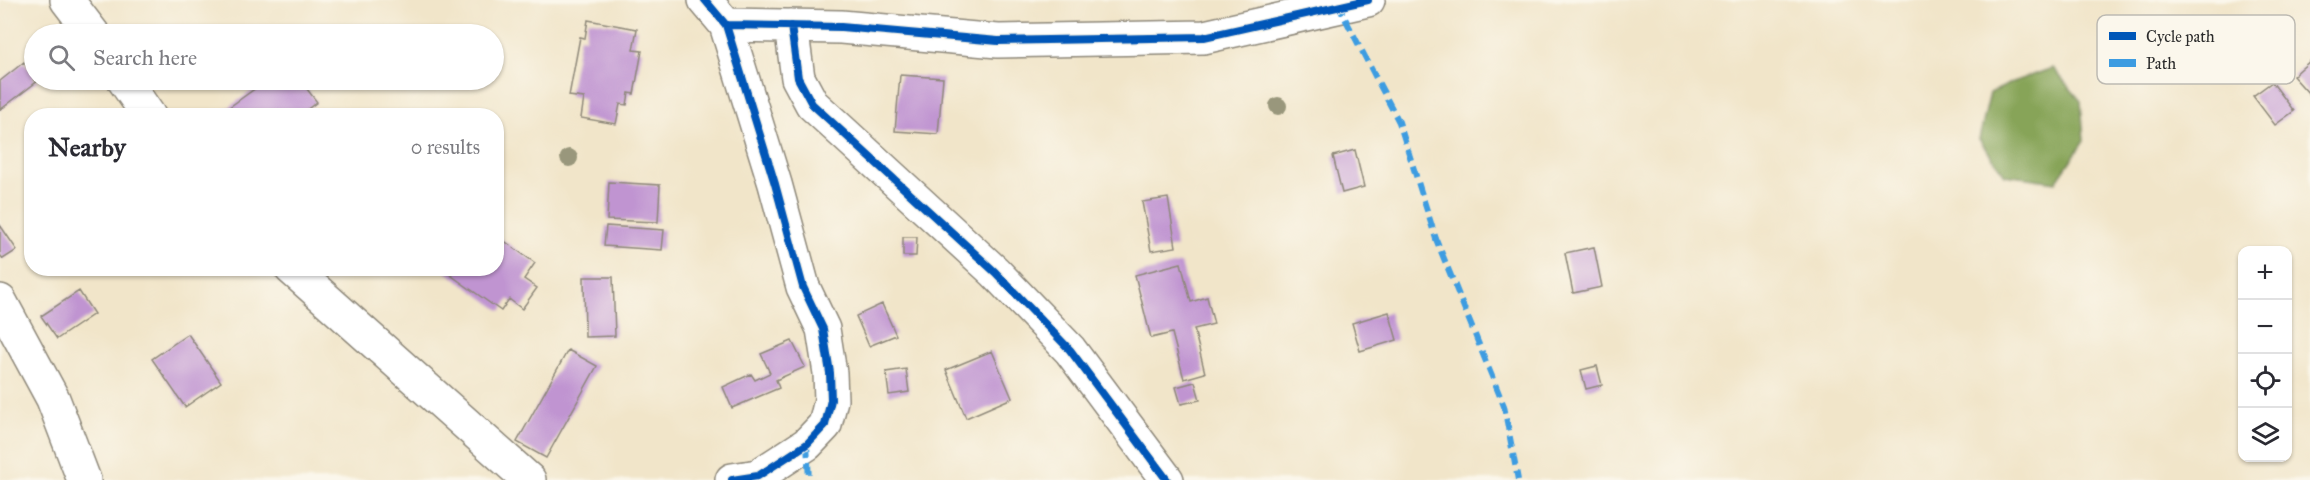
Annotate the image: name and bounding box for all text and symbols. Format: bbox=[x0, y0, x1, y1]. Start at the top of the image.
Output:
legend bbox=[2097, 15, 2295, 84]
search box bbox=[24, 24, 504, 90]
text: Cycle path bbox=[2146, 27, 2215, 46]
icon: search bbox=[45, 41, 78, 74]
text: Search here bbox=[93, 44, 197, 71]
text: Path bbox=[2146, 54, 2176, 73]
text: Nearby bbox=[48, 131, 126, 163]
text: 0 results bbox=[411, 135, 480, 159]
map controls bbox=[2238, 246, 2292, 462]
button: + bbox=[2238, 246, 2292, 300]
button: − bbox=[2238, 300, 2292, 354]
button: locate bbox=[2238, 354, 2292, 408]
button: layers bbox=[2238, 408, 2292, 462]

